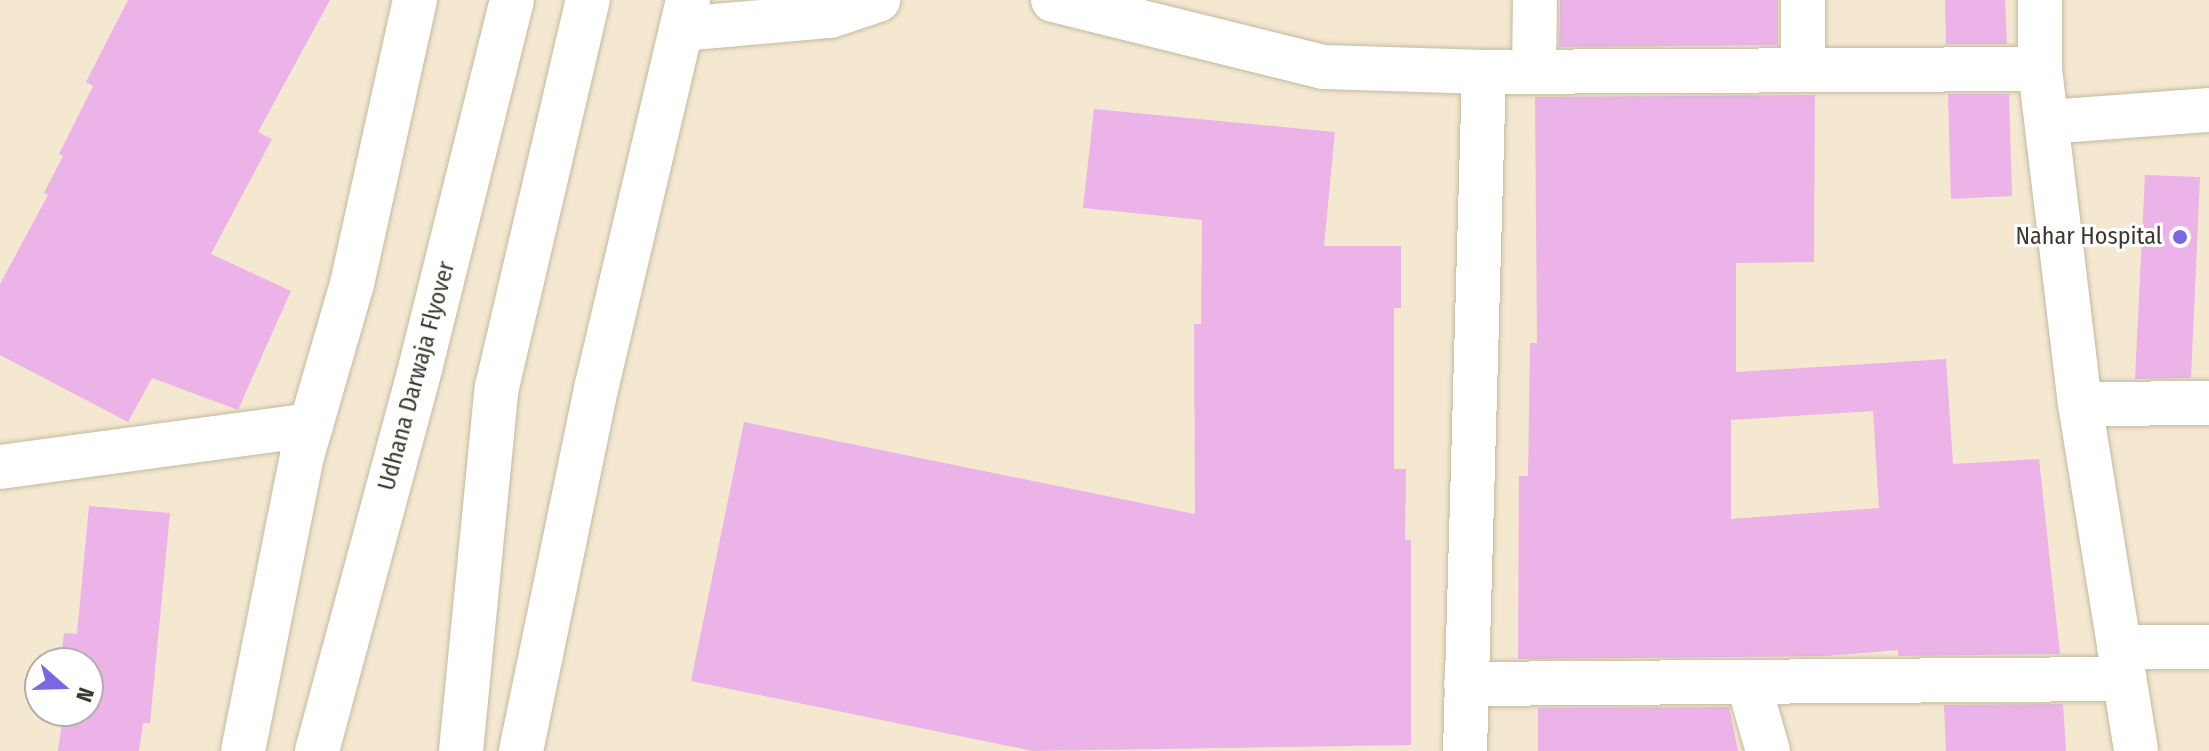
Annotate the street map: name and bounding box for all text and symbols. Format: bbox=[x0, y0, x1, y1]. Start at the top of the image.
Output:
place label: Nahar Hospital bbox=[2015, 223, 2162, 251]
marker: Nahar Hospital bbox=[2169, 226, 2191, 248]
street label: Udhana Darwaja Flyover bbox=[373, 258, 461, 494]
north arrow bbox=[24, 647, 104, 727]
text: N bbox=[70, 684, 100, 706]

